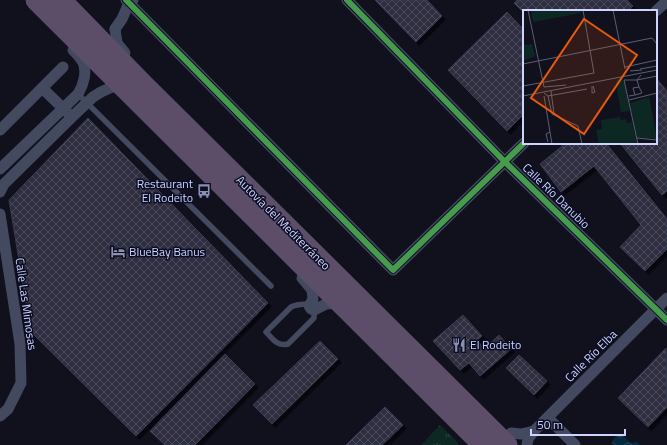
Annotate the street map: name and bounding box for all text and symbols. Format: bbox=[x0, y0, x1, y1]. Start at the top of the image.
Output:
inset map bbox=[523, 10, 657, 144]
street label: Calle Río Danubio bbox=[518, 158, 594, 233]
street label: Autovía del Mediterráneo bbox=[232, 171, 335, 274]
place label: Restaurant El Rodeito bbox=[137, 174, 194, 207]
bus stop icon: Restaurant El Rodeito bbox=[196, 183, 212, 199]
place label: BlueBay Banus bbox=[129, 242, 206, 261]
hotel icon: BlueBay Banus bbox=[110, 244, 126, 260]
street label: Calle Las Mimosas bbox=[11, 257, 42, 352]
street label: Calle Río Elba bbox=[560, 325, 621, 386]
place label: El Rodeito bbox=[470, 335, 521, 354]
restaurant icon: El Rodeito bbox=[451, 337, 467, 353]
scale bar bbox=[531, 411, 625, 437]
text: 50 m bbox=[537, 415, 563, 434]

